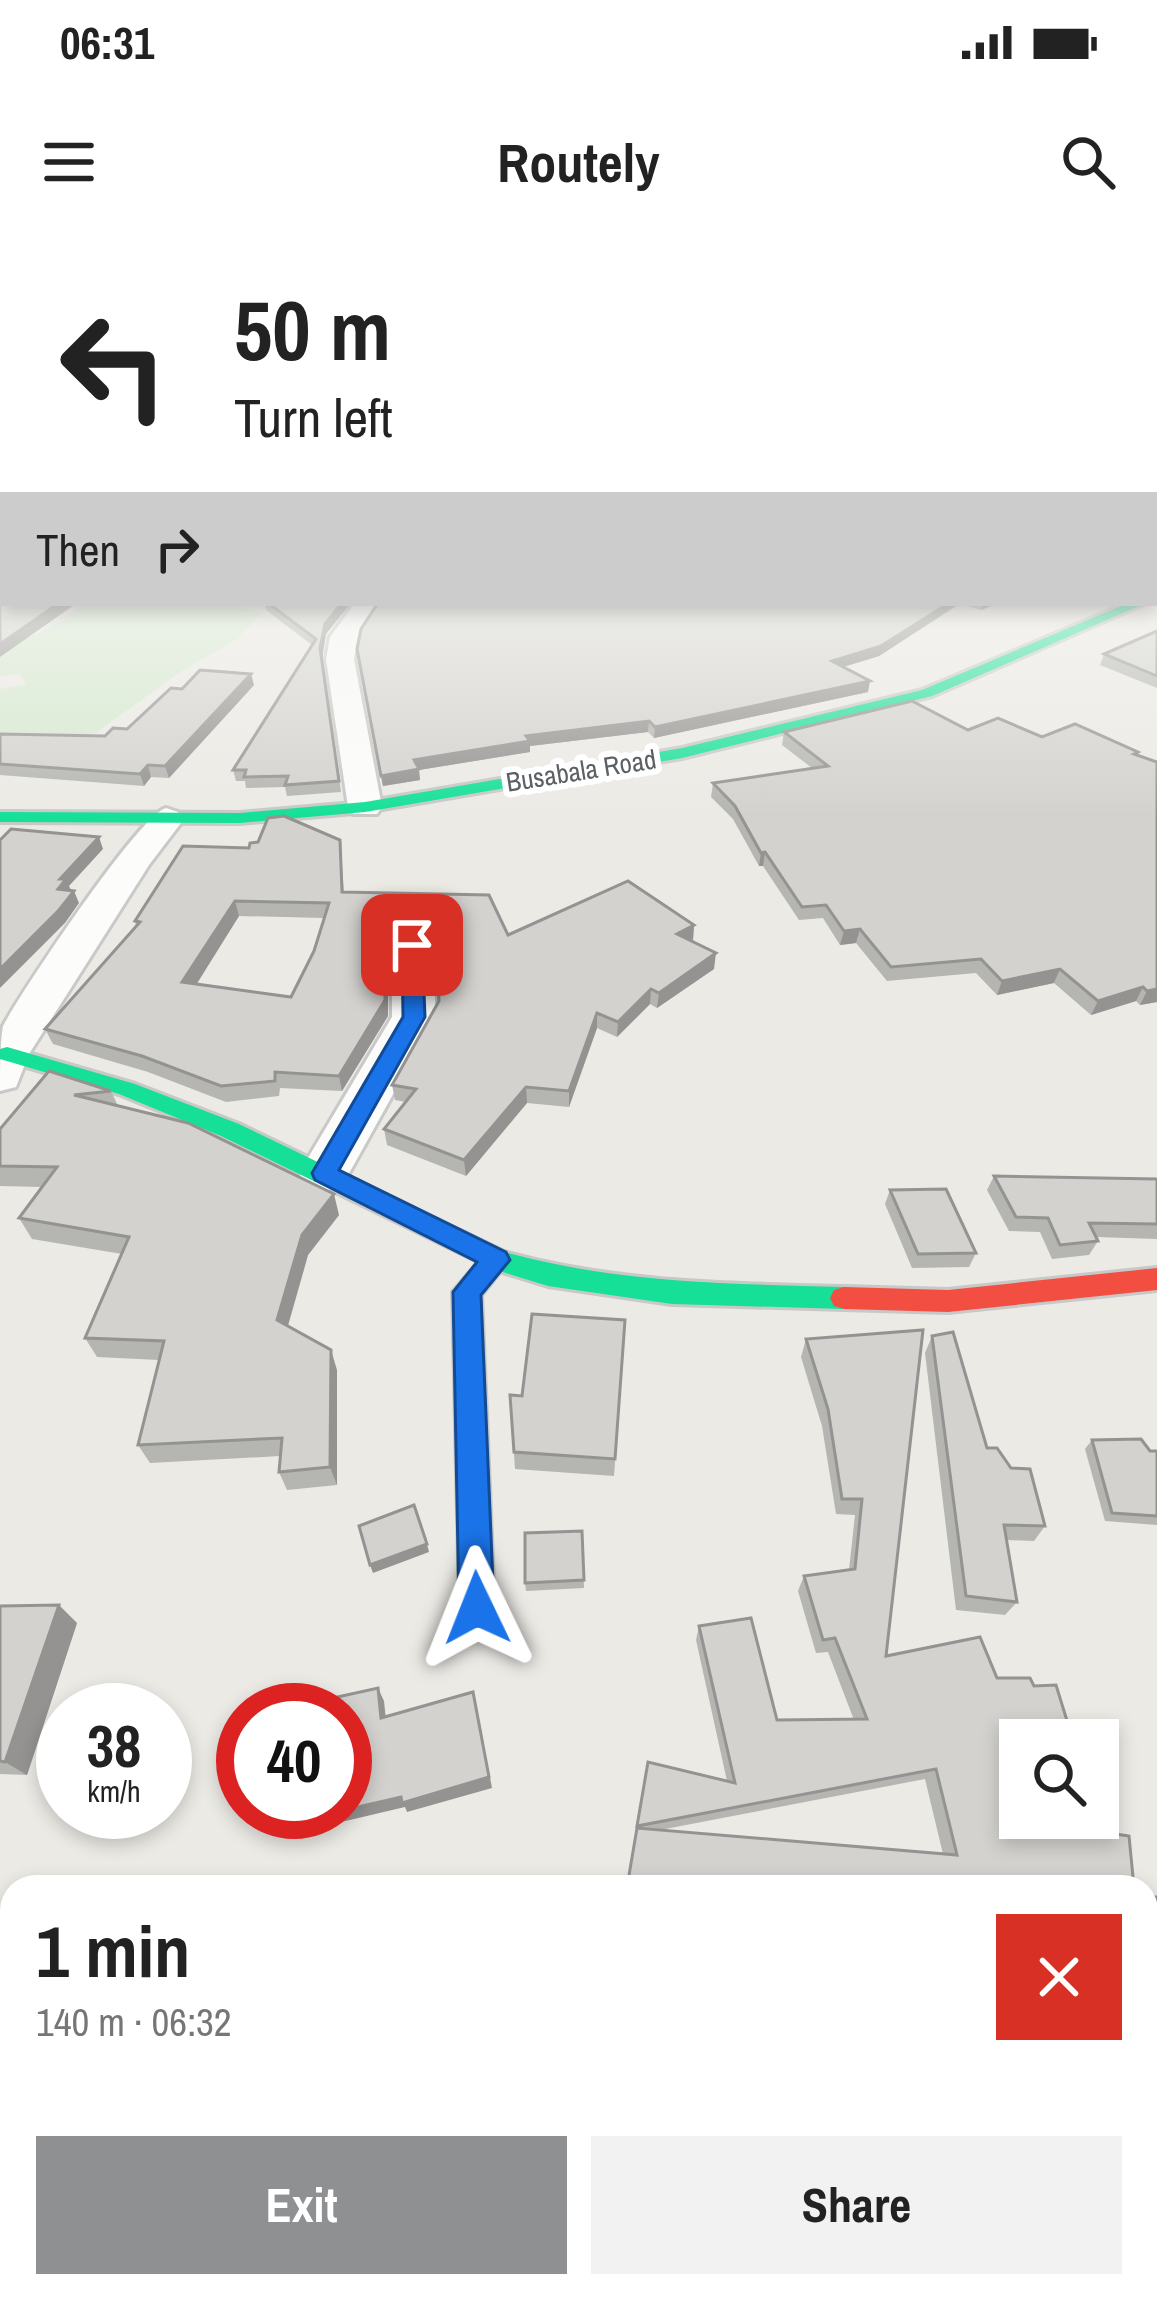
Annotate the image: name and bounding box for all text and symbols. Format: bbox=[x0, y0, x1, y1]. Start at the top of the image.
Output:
text: 06:31 bbox=[60, 12, 154, 73]
text: Routely bbox=[497, 126, 660, 199]
icon: menu bbox=[36, 129, 102, 195]
icon: search bbox=[1055, 129, 1121, 195]
text: 50 m bbox=[234, 273, 391, 386]
icon: left bbox=[36, 288, 192, 444]
text: Turn left bbox=[234, 381, 393, 454]
icon: right bbox=[144, 516, 210, 582]
text: Then bbox=[36, 519, 120, 580]
street label: Busabala Road bbox=[503, 740, 659, 800]
pin bbox=[361, 894, 463, 996]
icon: arrive bbox=[379, 912, 445, 978]
position arrow bbox=[414, 1545, 540, 1671]
speed limit sign: 40 bbox=[216, 1683, 372, 1839]
text: 38 bbox=[87, 1705, 141, 1786]
map controls bbox=[999, 1719, 1119, 1839]
button: search bbox=[999, 1719, 1119, 1839]
text: km/h bbox=[87, 1771, 141, 1811]
text: 1 min bbox=[36, 1902, 190, 1999]
button: close bbox=[996, 1914, 1122, 2040]
text: 140 m · 06:32 bbox=[36, 1996, 232, 2048]
button: Exit bbox=[36, 2136, 567, 2274]
button: Share bbox=[591, 2136, 1122, 2274]

